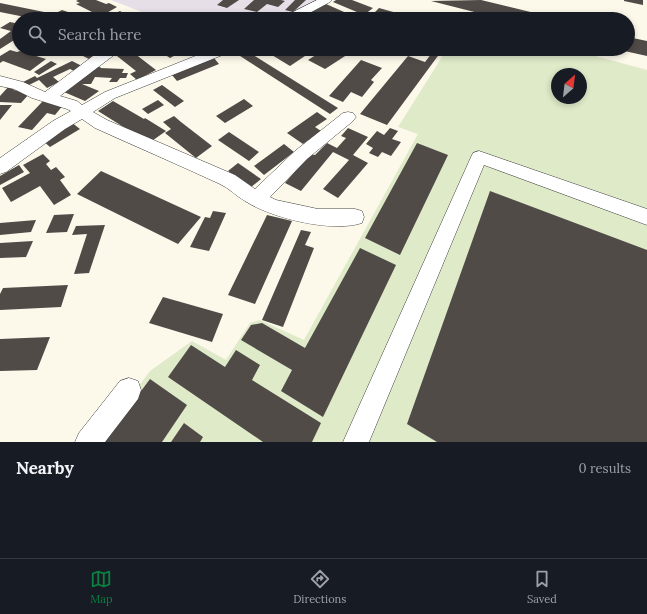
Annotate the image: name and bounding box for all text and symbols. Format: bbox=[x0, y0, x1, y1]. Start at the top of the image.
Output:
search box bbox=[12, 12, 635, 56]
icon: search bbox=[26, 23, 48, 45]
text: Search here bbox=[58, 25, 141, 44]
north arrow bbox=[551, 68, 587, 104]
text: Nearby bbox=[16, 457, 74, 479]
text: 0 results bbox=[579, 460, 631, 477]
tab: Map bbox=[90, 568, 113, 606]
tab: Directions bbox=[293, 568, 346, 606]
tab: Saved bbox=[527, 568, 557, 606]

